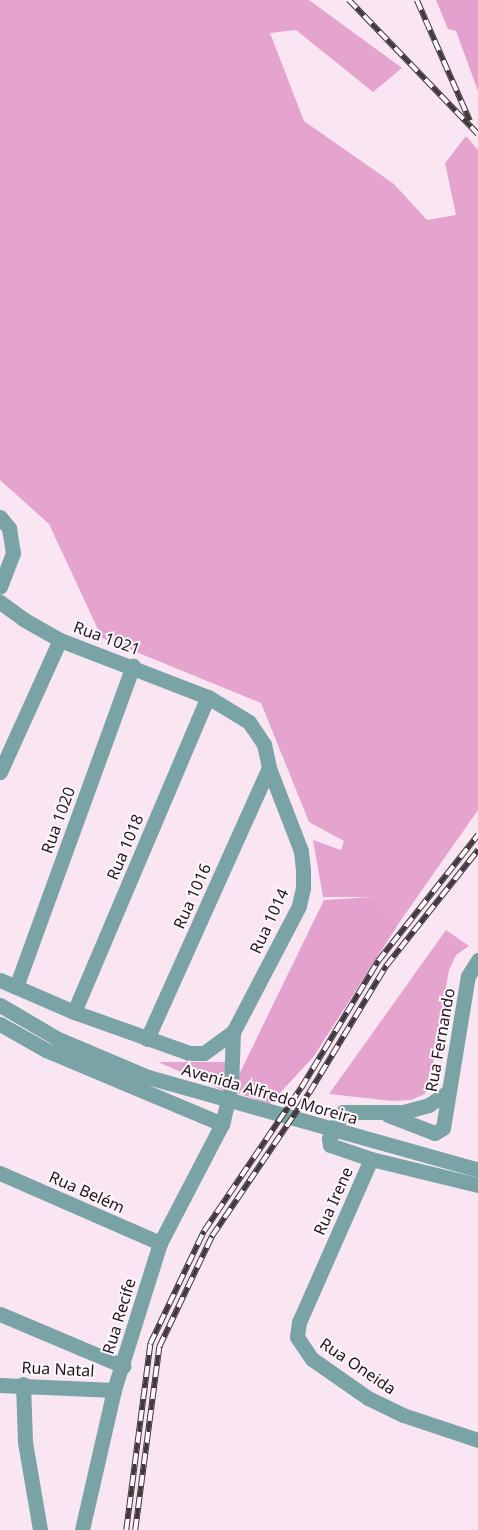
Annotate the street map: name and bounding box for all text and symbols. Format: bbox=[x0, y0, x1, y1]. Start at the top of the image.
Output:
street label: Rua 1021 bbox=[71, 617, 143, 659]
street label: Rua 1020 bbox=[37, 784, 79, 856]
street label: Rua 1018 bbox=[103, 811, 147, 883]
street label: Rua 1016 bbox=[169, 860, 215, 932]
street label: Rua 1014 bbox=[246, 885, 292, 957]
street label: Rua Fernando bbox=[421, 987, 459, 1093]
street label: Avenida Alfredo Moreira bbox=[180, 1060, 360, 1128]
street label: Rua Irene bbox=[309, 1164, 357, 1238]
street label: Rua Belém bbox=[46, 1167, 128, 1217]
street label: Rua Recife bbox=[98, 1276, 140, 1356]
street label: Rua Oneida bbox=[316, 1334, 400, 1398]
street label: Rua Natal bbox=[21, 1358, 95, 1380]

